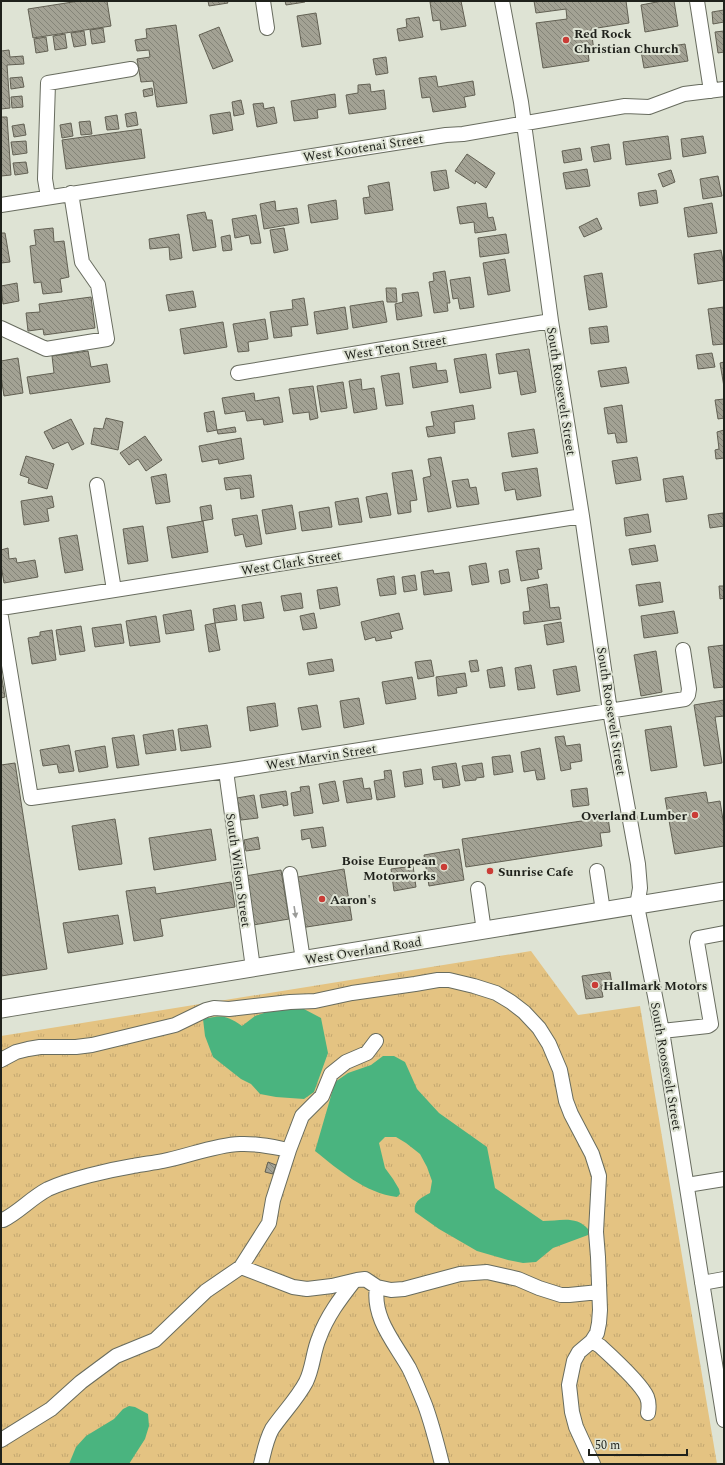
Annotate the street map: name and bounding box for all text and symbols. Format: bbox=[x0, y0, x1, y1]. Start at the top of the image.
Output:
place label: Red Rock Christian Church bbox=[574, 24, 679, 59]
marker: Red Rock Christian Church bbox=[561, 35, 571, 45]
street label: West Kootenai Street bbox=[302, 129, 425, 167]
street label: South Roosevelt Street bbox=[541, 325, 581, 457]
street label: West Teton Street bbox=[343, 330, 448, 366]
street label: West Clark Street bbox=[239, 545, 343, 581]
street label: South Roosevelt Street bbox=[591, 645, 631, 777]
street label: West Marvin Street bbox=[265, 738, 378, 776]
place label: Overland Lumber bbox=[581, 806, 687, 826]
marker: Overland Lumber bbox=[690, 810, 700, 820]
street label: South Wilson Street bbox=[220, 812, 256, 929]
place label: Boise European Motorworks bbox=[342, 851, 436, 886]
marker: Boise European Motorworks bbox=[439, 862, 449, 872]
place label: Sunrise Cafe bbox=[498, 862, 573, 882]
marker: Sunrise Cafe bbox=[485, 866, 495, 876]
place label: Aaron's bbox=[330, 890, 376, 910]
marker: Aaron's bbox=[317, 894, 327, 904]
one-way arrow bbox=[293, 906, 299, 918]
street label: West Overland Road bbox=[303, 932, 423, 970]
place label: Hallmark Motors bbox=[603, 976, 707, 996]
marker: Hallmark Motors bbox=[590, 980, 600, 990]
street label: South Roosevelt Street bbox=[645, 1001, 687, 1132]
scale bar bbox=[589, 1431, 687, 1457]
text: 50 m bbox=[595, 1436, 620, 1455]

